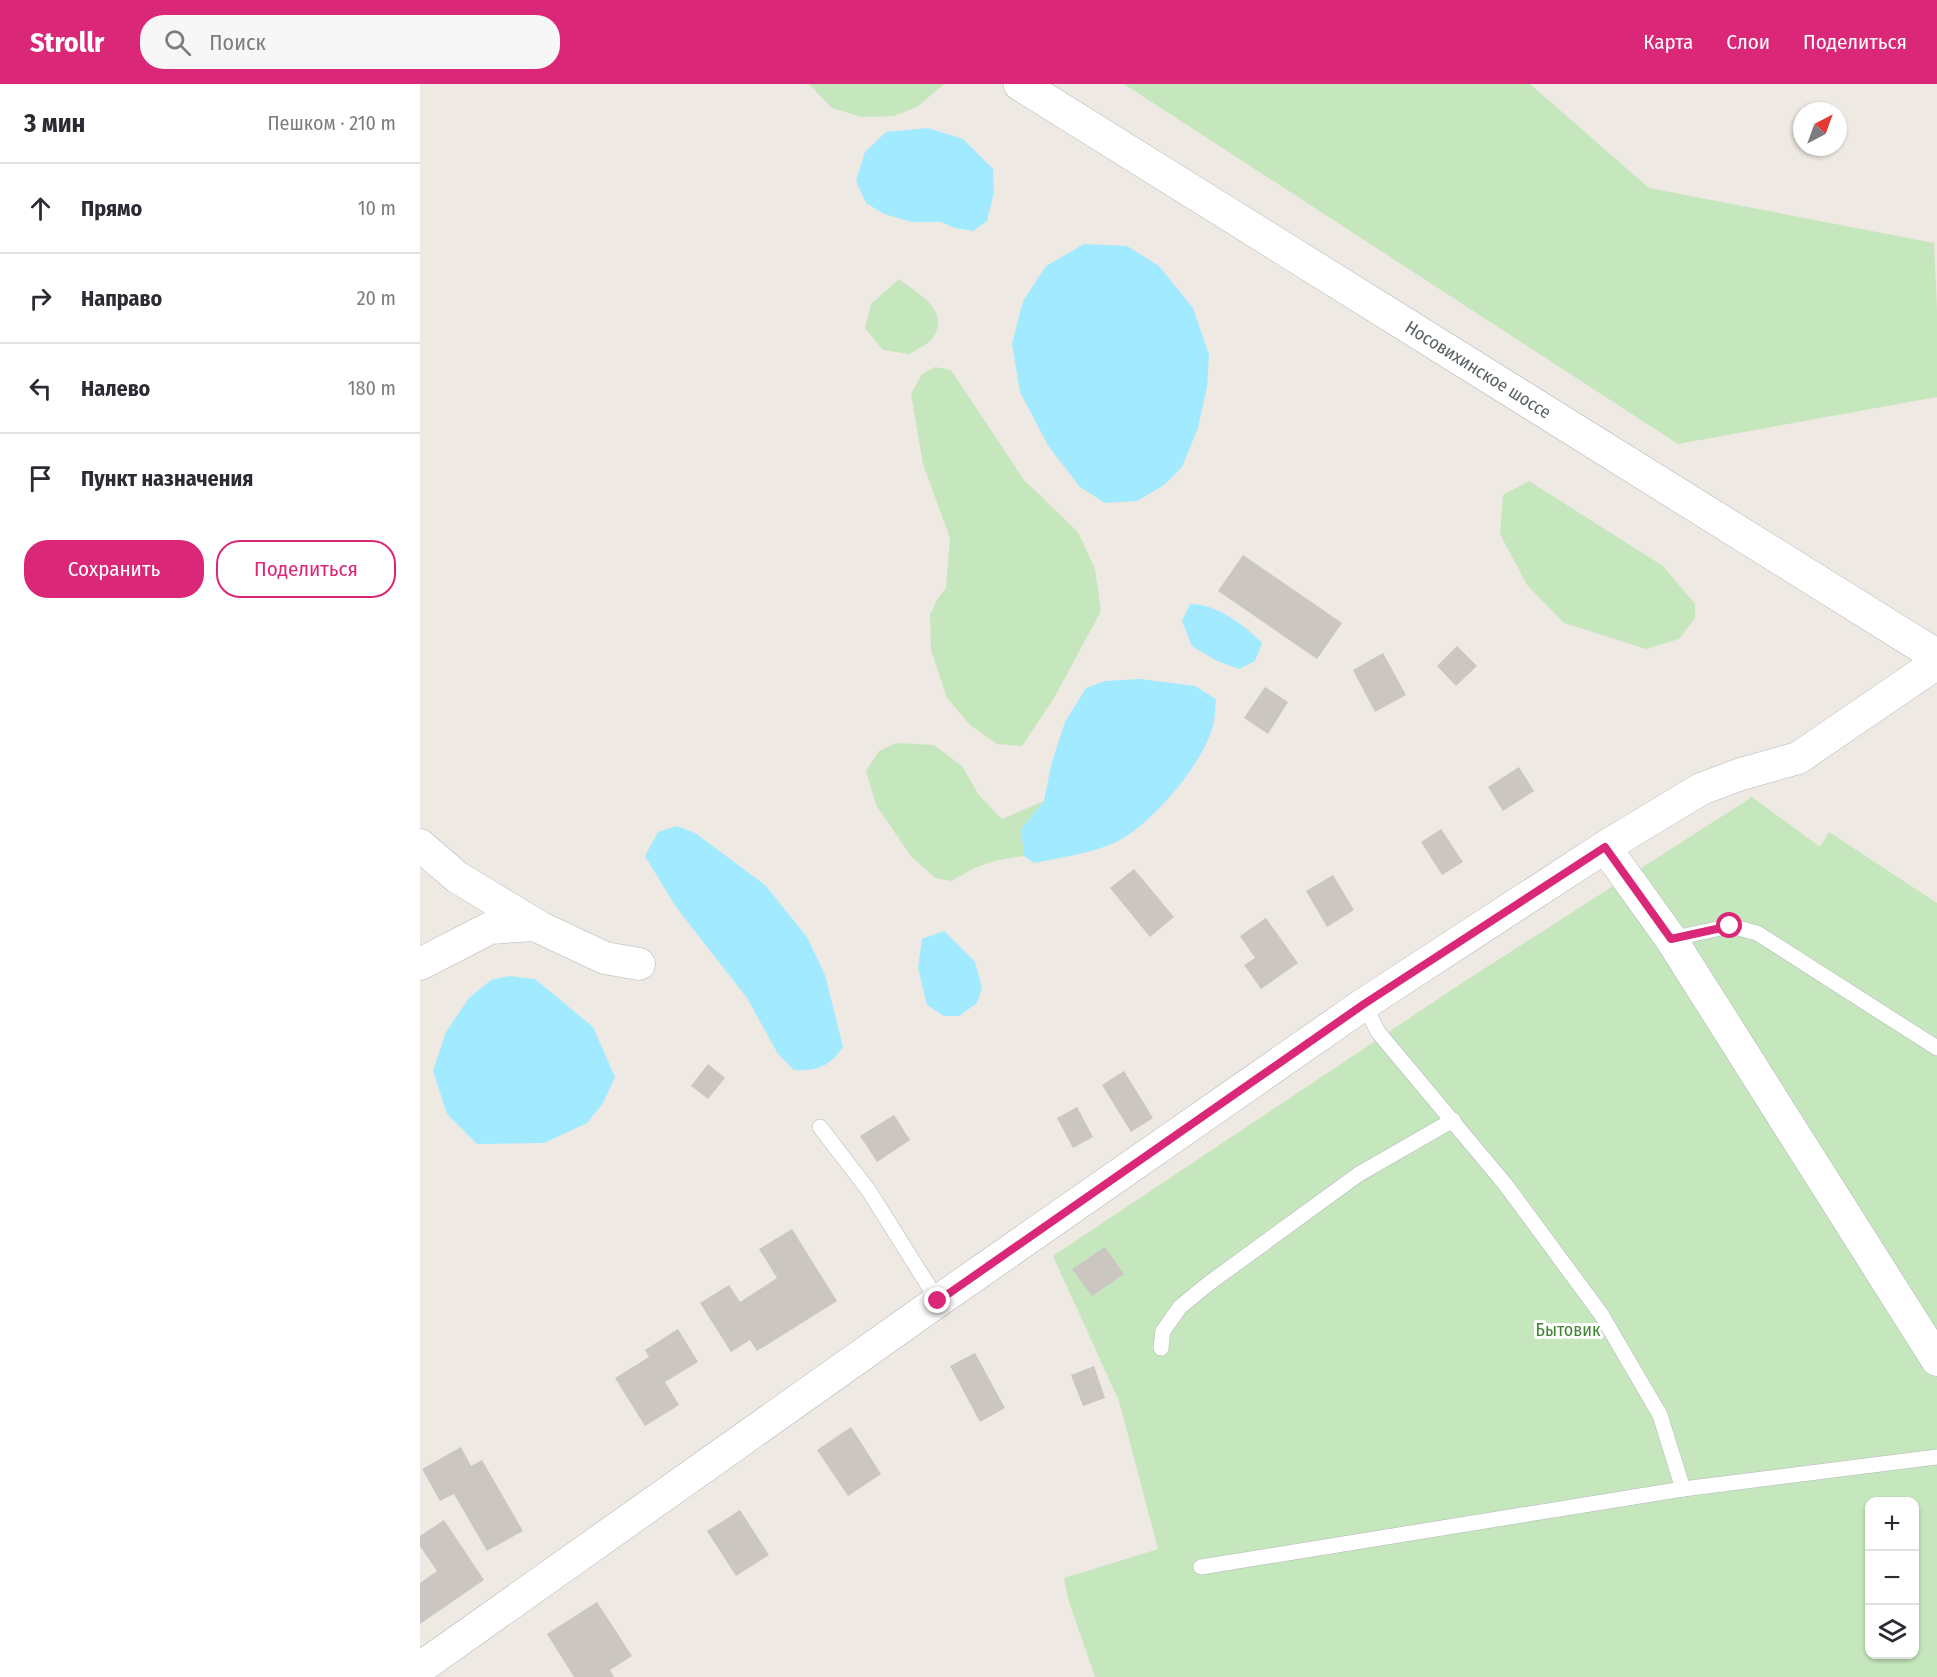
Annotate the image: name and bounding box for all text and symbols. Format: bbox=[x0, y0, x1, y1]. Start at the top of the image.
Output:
search box bbox=[140, 15, 560, 69]
text: Strollr bbox=[30, 26, 104, 59]
icon: search bbox=[161, 26, 194, 59]
text: Поиск bbox=[209, 29, 266, 56]
text: Карта bbox=[1643, 29, 1693, 55]
text: Слои bbox=[1726, 29, 1770, 55]
text: Поделиться bbox=[1803, 29, 1907, 55]
north arrow bbox=[1793, 102, 1847, 156]
text: 3 мин bbox=[24, 108, 85, 139]
text: Пешком · 210 m bbox=[268, 111, 396, 135]
icon: ahead bbox=[24, 192, 57, 225]
text: Прямо bbox=[81, 195, 142, 222]
text: 10 m bbox=[358, 196, 396, 220]
icon: right bbox=[24, 282, 57, 315]
text: Направо bbox=[81, 285, 162, 312]
text: 20 m bbox=[357, 286, 396, 310]
street label: Носовихинское шоссе bbox=[1401, 316, 1555, 424]
icon: left bbox=[24, 372, 57, 405]
text: Налево bbox=[81, 375, 150, 402]
text: 180 m bbox=[348, 376, 396, 400]
icon: arrive bbox=[24, 462, 57, 495]
text: Пункт назначения bbox=[81, 465, 253, 492]
button: Сохранить bbox=[24, 540, 204, 598]
button: Поделиться bbox=[216, 540, 396, 598]
route start bbox=[1716, 912, 1742, 938]
route end bbox=[924, 1287, 950, 1313]
park label: Бытовик bbox=[1536, 1319, 1601, 1341]
map controls bbox=[1865, 1497, 1919, 1659]
button: + bbox=[1865, 1497, 1919, 1551]
button: − bbox=[1865, 1551, 1919, 1605]
button: layers bbox=[1865, 1605, 1919, 1659]

